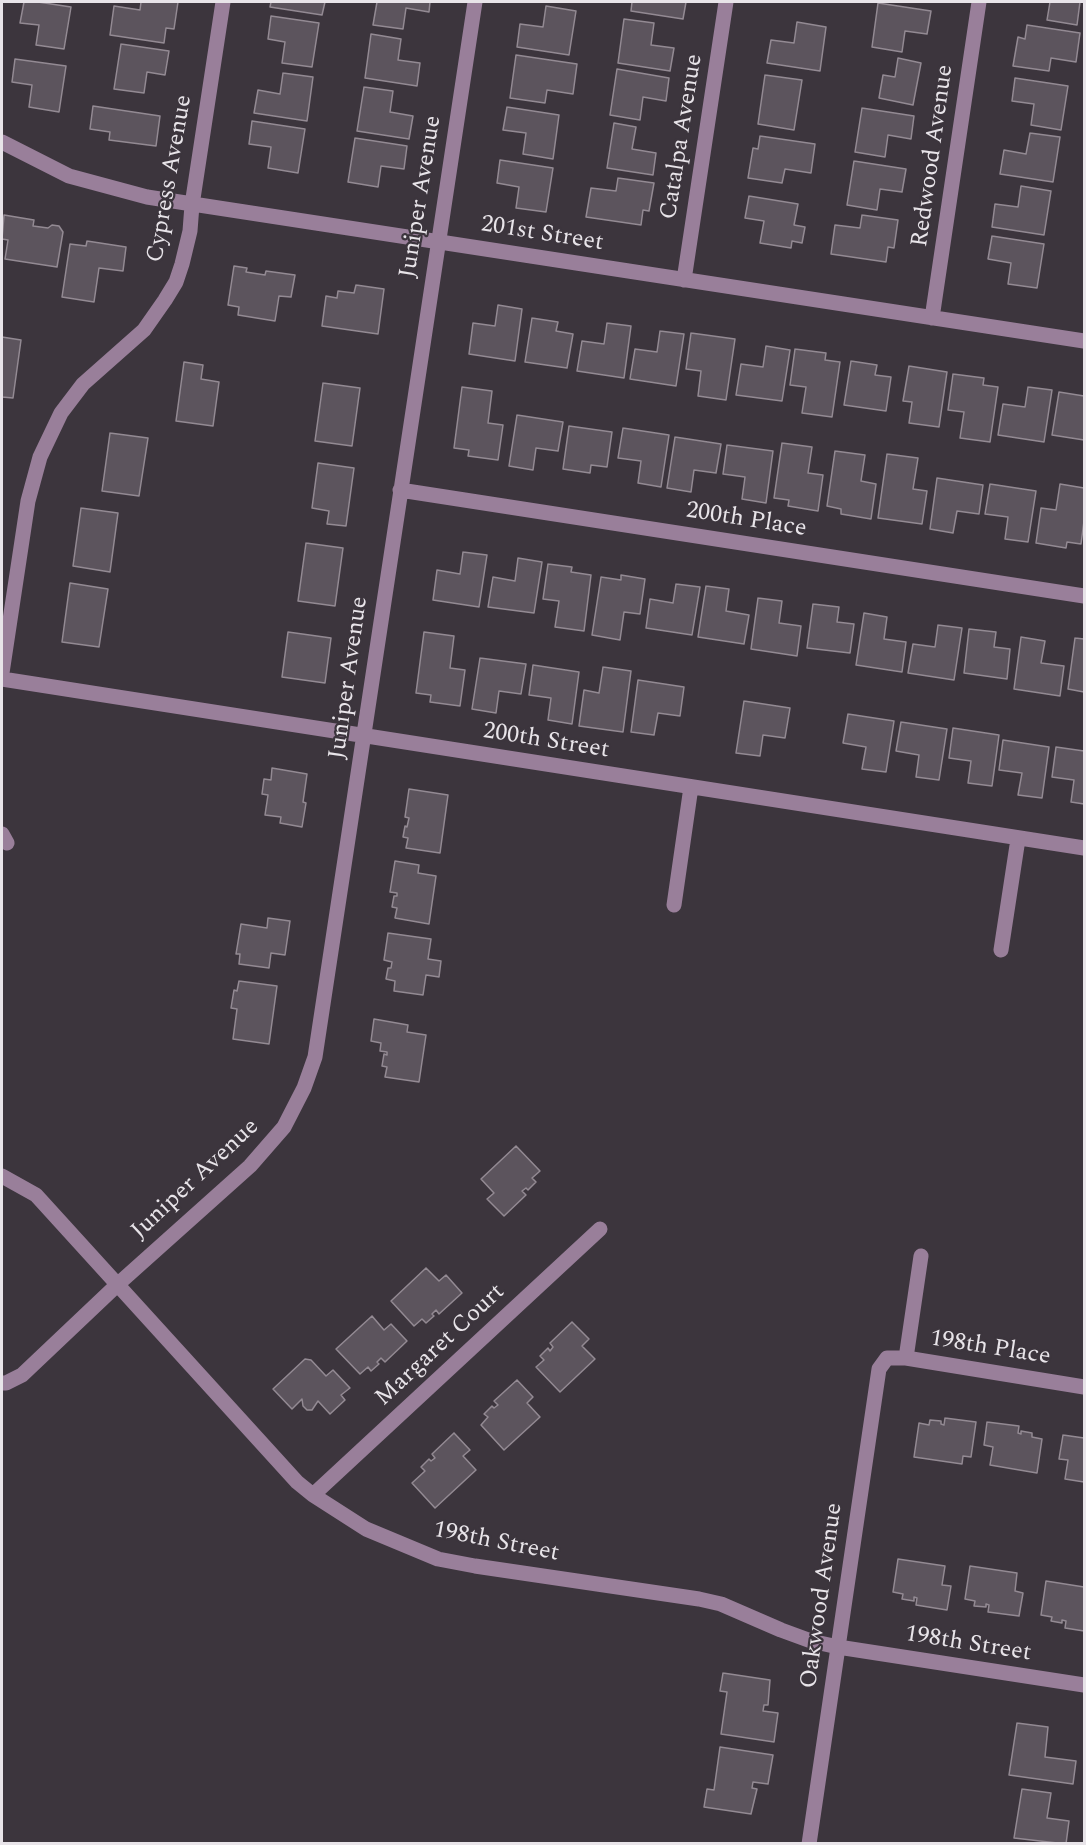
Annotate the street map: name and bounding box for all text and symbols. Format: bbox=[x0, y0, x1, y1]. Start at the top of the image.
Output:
street label: Catalpa Avenue bbox=[656, 52, 710, 222]
street label: Redwood Avenue bbox=[907, 63, 961, 249]
street label: Cypress Avenue bbox=[142, 93, 200, 265]
street label: Juniper Avenue bbox=[395, 114, 449, 280]
street label: 201st Street bbox=[479, 211, 605, 259]
street label: 200th Place bbox=[684, 497, 808, 545]
street label: Juniper Avenue bbox=[324, 595, 376, 761]
street label: 200th Street bbox=[481, 718, 611, 766]
street label: Juniper Avenue bbox=[126, 1114, 266, 1246]
street label: Margaret Court bbox=[370, 1279, 512, 1413]
street label: 198th Place bbox=[928, 1325, 1052, 1373]
street label: Oakwood Avenue bbox=[796, 1501, 850, 1691]
street label: 198th Street bbox=[431, 1517, 561, 1569]
street label: 198th Street bbox=[903, 1621, 1033, 1669]

